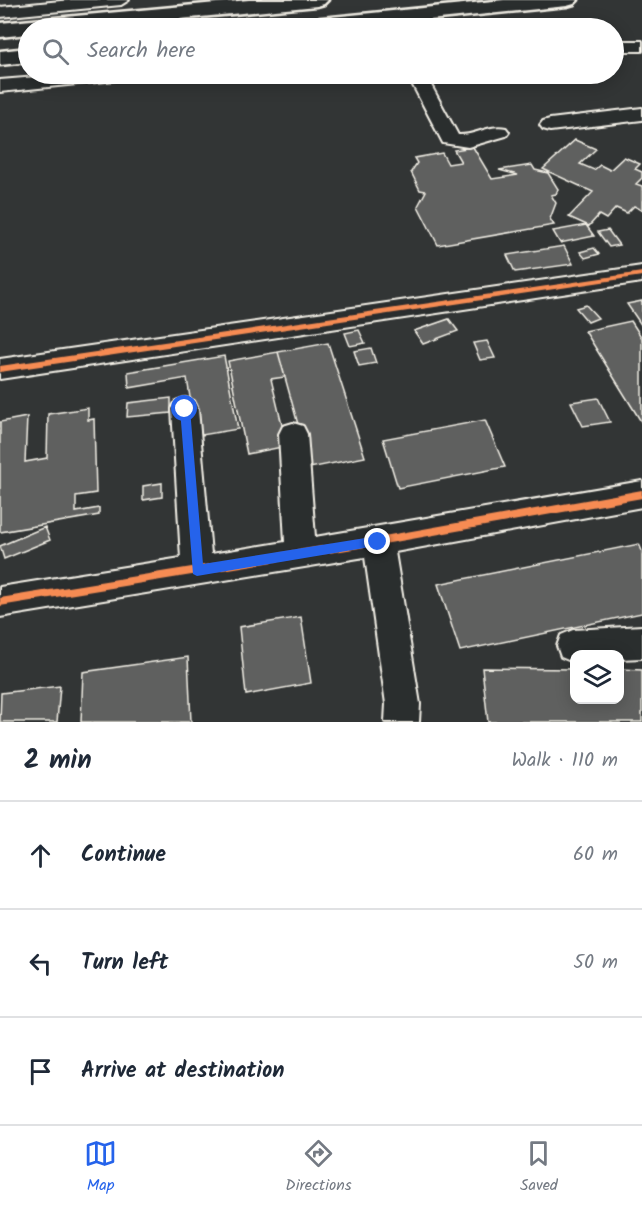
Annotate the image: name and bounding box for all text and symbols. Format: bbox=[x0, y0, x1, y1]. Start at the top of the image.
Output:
search box bbox=[18, 18, 624, 84]
text: Search here bbox=[87, 34, 195, 69]
icon: search bbox=[39, 35, 72, 68]
route start bbox=[171, 395, 197, 421]
route end bbox=[364, 528, 390, 554]
map controls bbox=[570, 650, 624, 704]
button: layers bbox=[570, 650, 624, 704]
text: 2 min bbox=[24, 740, 92, 782]
text: Walk · 110 m bbox=[511, 745, 618, 777]
text: Continue bbox=[81, 838, 166, 873]
icon: ahead bbox=[24, 839, 57, 872]
text: 60 m bbox=[573, 839, 618, 871]
text: Turn left bbox=[81, 946, 168, 981]
icon: left bbox=[24, 947, 57, 980]
text: 50 m bbox=[573, 947, 618, 979]
text: Arrive at destination bbox=[81, 1054, 284, 1089]
icon: arrive bbox=[24, 1055, 57, 1088]
tab: Map bbox=[84, 1137, 117, 1198]
tab: Directions bbox=[285, 1137, 352, 1198]
tab: Saved bbox=[520, 1137, 558, 1198]

